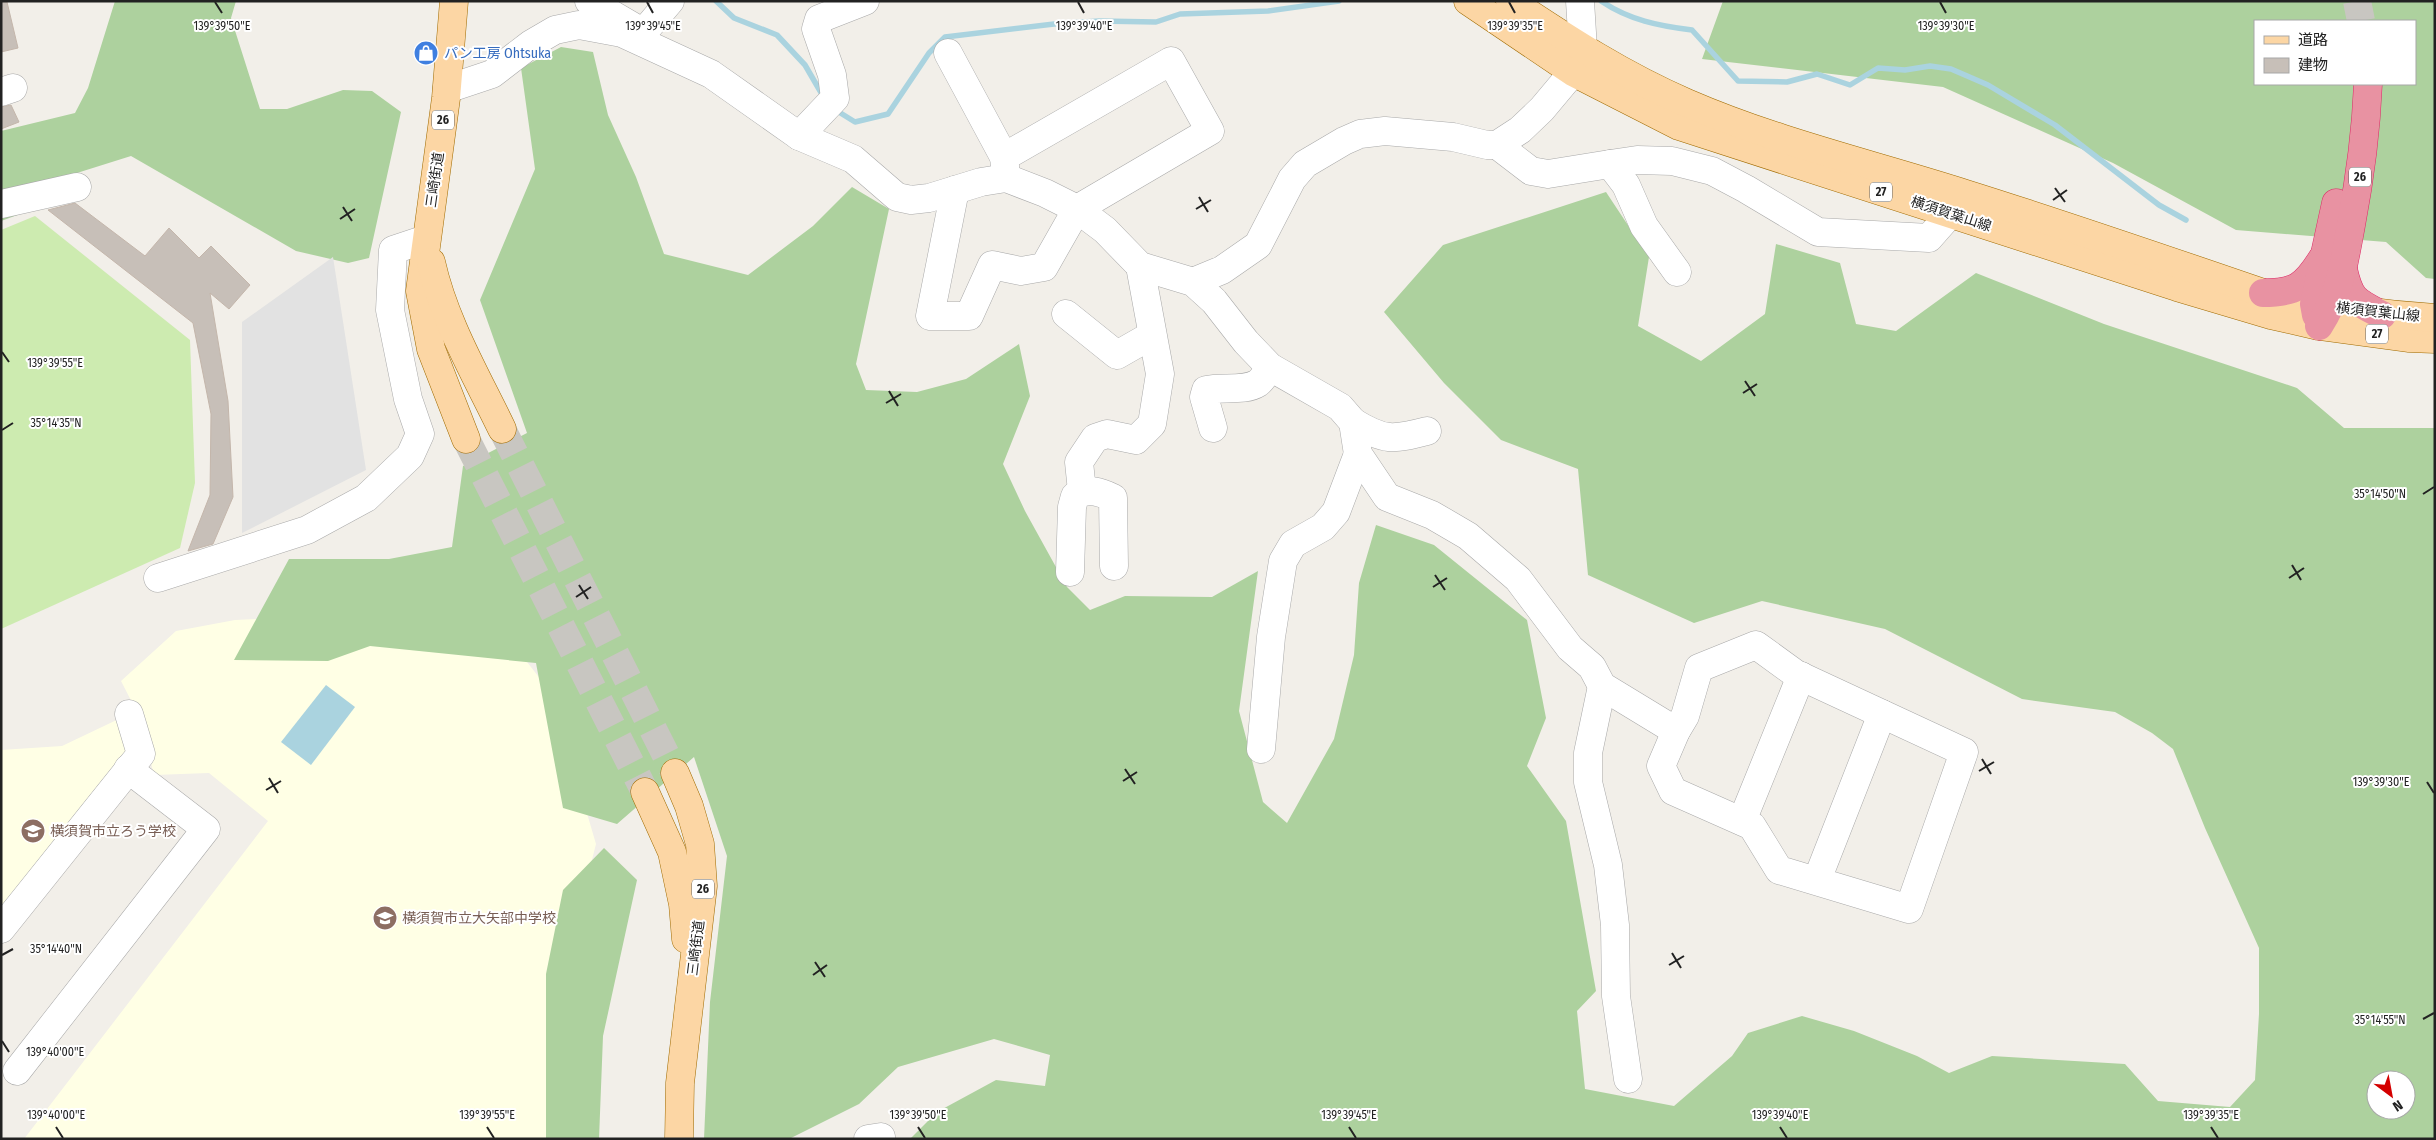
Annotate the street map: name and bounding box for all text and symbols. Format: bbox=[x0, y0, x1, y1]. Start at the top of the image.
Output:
text: 139°39'50"E bbox=[194, 19, 251, 33]
text: 139°39'45"E bbox=[625, 19, 681, 33]
text: 139°39'40"E bbox=[1056, 19, 1113, 33]
text: 139°39'35"E bbox=[1487, 19, 1543, 33]
text: 139°39'30"E bbox=[1918, 19, 1975, 33]
legend bbox=[2254, 20, 2416, 85]
text: 道路 bbox=[2298, 31, 2328, 49]
shop icon: パン工房 Ohtsuka bbox=[413, 40, 439, 66]
place label: パン工房 Ohtsuka bbox=[444, 45, 551, 62]
text: 建物 bbox=[2298, 56, 2328, 74]
road number: 26 bbox=[432, 110, 454, 130]
street label: 三崎街道 bbox=[423, 151, 447, 209]
road number: 26 bbox=[2349, 168, 2371, 186]
road number: 27 bbox=[1870, 182, 1892, 202]
street label: 横須賀葉山線 bbox=[1908, 193, 1994, 235]
street label: 横須賀葉山線 bbox=[2335, 299, 2421, 325]
road number: 27 bbox=[2366, 324, 2388, 344]
text: 139°39'55"E bbox=[27, 356, 83, 370]
text: 35°14'35"N bbox=[30, 416, 82, 430]
text: 35°14'50"N bbox=[2354, 487, 2406, 501]
text: 139°39'30"E bbox=[2353, 775, 2410, 789]
school or university icon: 横須賀市立ろう学校 bbox=[20, 818, 46, 844]
place label: 横須賀市立ろう学校 bbox=[50, 823, 176, 840]
road number: 26 bbox=[692, 880, 714, 899]
school or university icon: 横須賀市立大矢部中学校 bbox=[372, 905, 398, 931]
place label: 横須賀市立大矢部中学校 bbox=[402, 910, 556, 927]
street label: 三崎街道 bbox=[684, 919, 708, 977]
text: 35°14'40"N bbox=[30, 942, 82, 956]
text: 35°14'55"N bbox=[2354, 1013, 2406, 1027]
text: 139°40'00"E bbox=[26, 1045, 84, 1059]
north arrow bbox=[2366, 1070, 2416, 1120]
text: N bbox=[2390, 1096, 2406, 1115]
text: 139°40'00"E bbox=[27, 1108, 85, 1122]
text: 139°39'55"E bbox=[459, 1108, 515, 1122]
text: 139°39'50"E bbox=[890, 1108, 947, 1122]
text: 139°39'45"E bbox=[1321, 1108, 1377, 1122]
text: 139°39'40"E bbox=[1752, 1108, 1809, 1122]
text: 139°39'35"E bbox=[2183, 1108, 2239, 1122]

